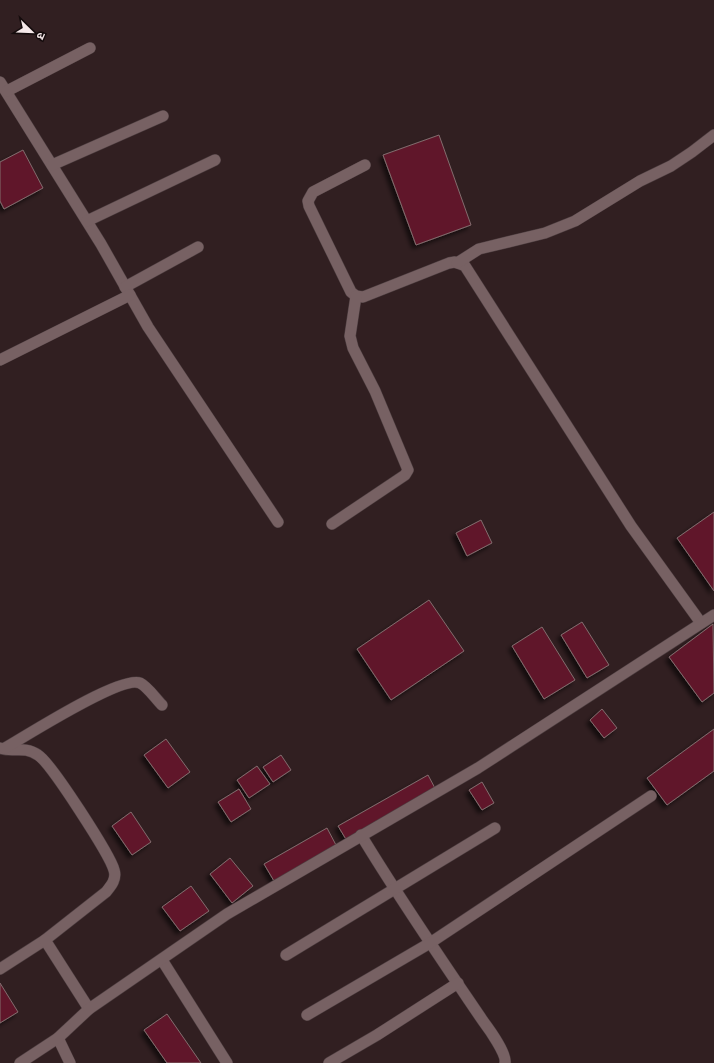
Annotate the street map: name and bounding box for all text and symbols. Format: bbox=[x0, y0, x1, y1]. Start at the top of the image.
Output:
north arrow bbox=[12, 12, 52, 52]
text: उ bbox=[34, 31, 48, 42]

